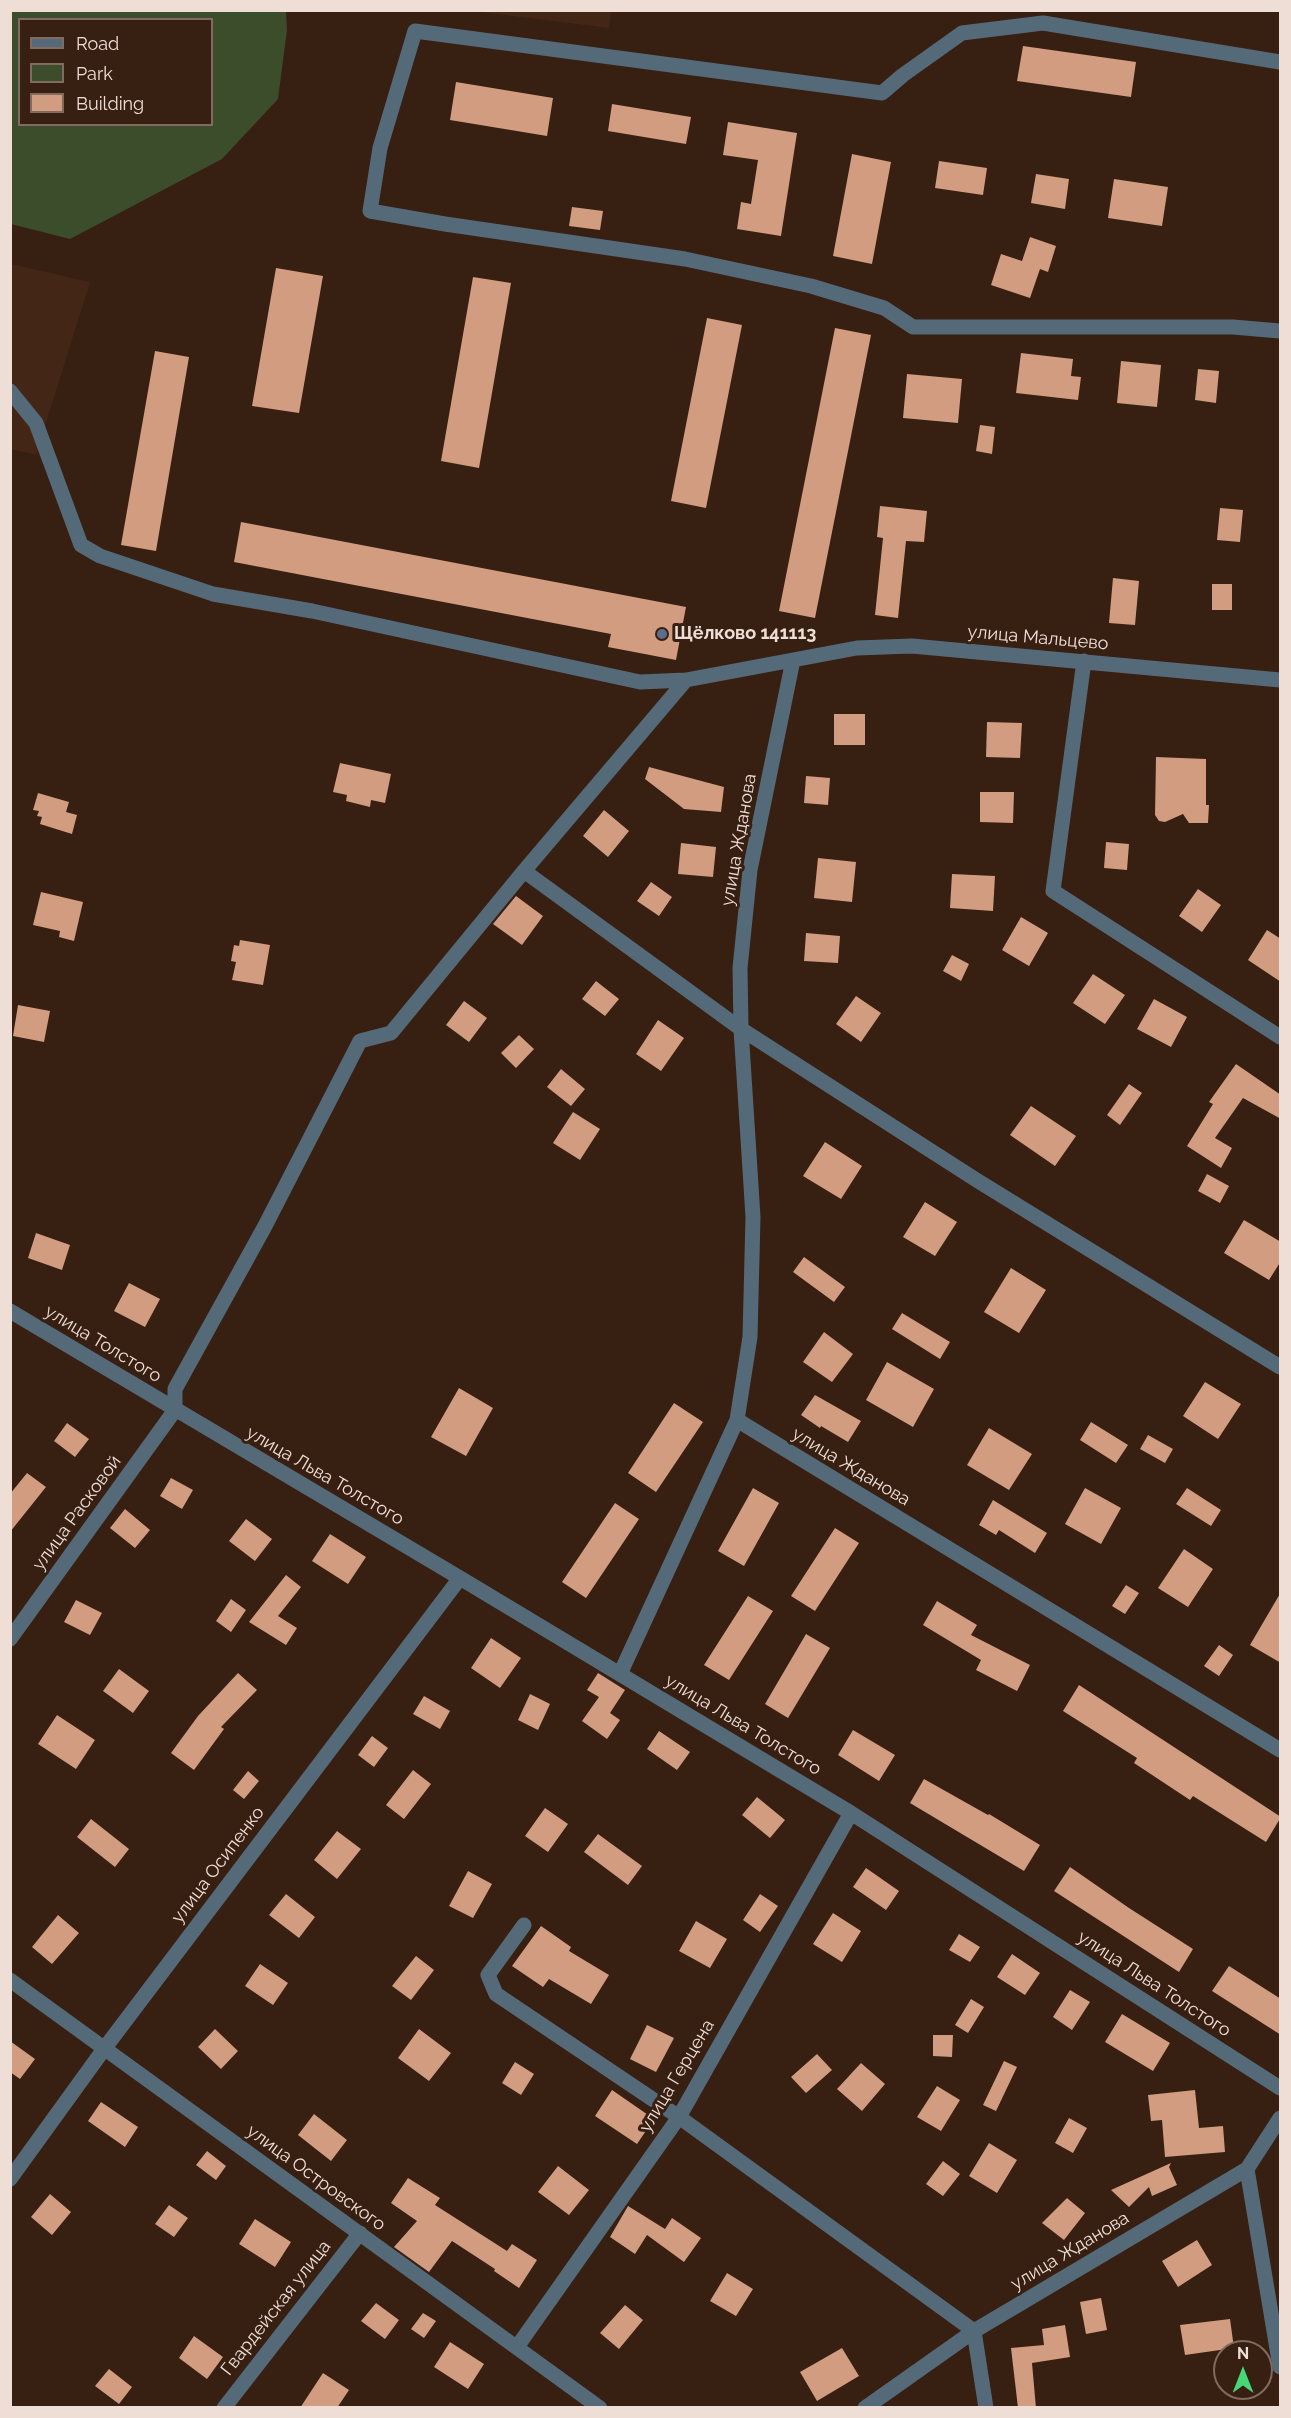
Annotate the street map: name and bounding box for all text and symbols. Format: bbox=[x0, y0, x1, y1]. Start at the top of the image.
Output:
legend bbox=[18, 18, 213, 126]
text: Road bbox=[76, 33, 119, 54]
text: Park bbox=[76, 63, 113, 84]
text: Building bbox=[76, 93, 144, 114]
street label: улица Мальцево bbox=[967, 621, 1109, 655]
place label: Щёлково 141113 bbox=[674, 623, 816, 645]
marker: Щёлково 141113 bbox=[655, 627, 669, 641]
street label: улица Жданова bbox=[717, 772, 761, 908]
street label: улица Толстого bbox=[41, 1301, 165, 1387]
street label: улица Льва Толстого bbox=[242, 1422, 408, 1530]
street label: улица Жданова bbox=[788, 1423, 914, 1511]
street label: улица Расковой bbox=[28, 1451, 126, 1575]
street label: улица Льва Толстого bbox=[661, 1670, 825, 1780]
street label: улица Осипенко bbox=[167, 1802, 269, 1928]
street label: улица Льва Толстого bbox=[1073, 1926, 1235, 2042]
street label: улица Герцена bbox=[635, 2016, 719, 2136]
street label: улица Островского bbox=[242, 2120, 390, 2236]
street label: улица Жданова bbox=[1007, 2207, 1133, 2295]
street label: Гвардейская улица bbox=[217, 2236, 335, 2380]
north arrow bbox=[1213, 2340, 1273, 2400]
text: N bbox=[1237, 2344, 1249, 2363]

